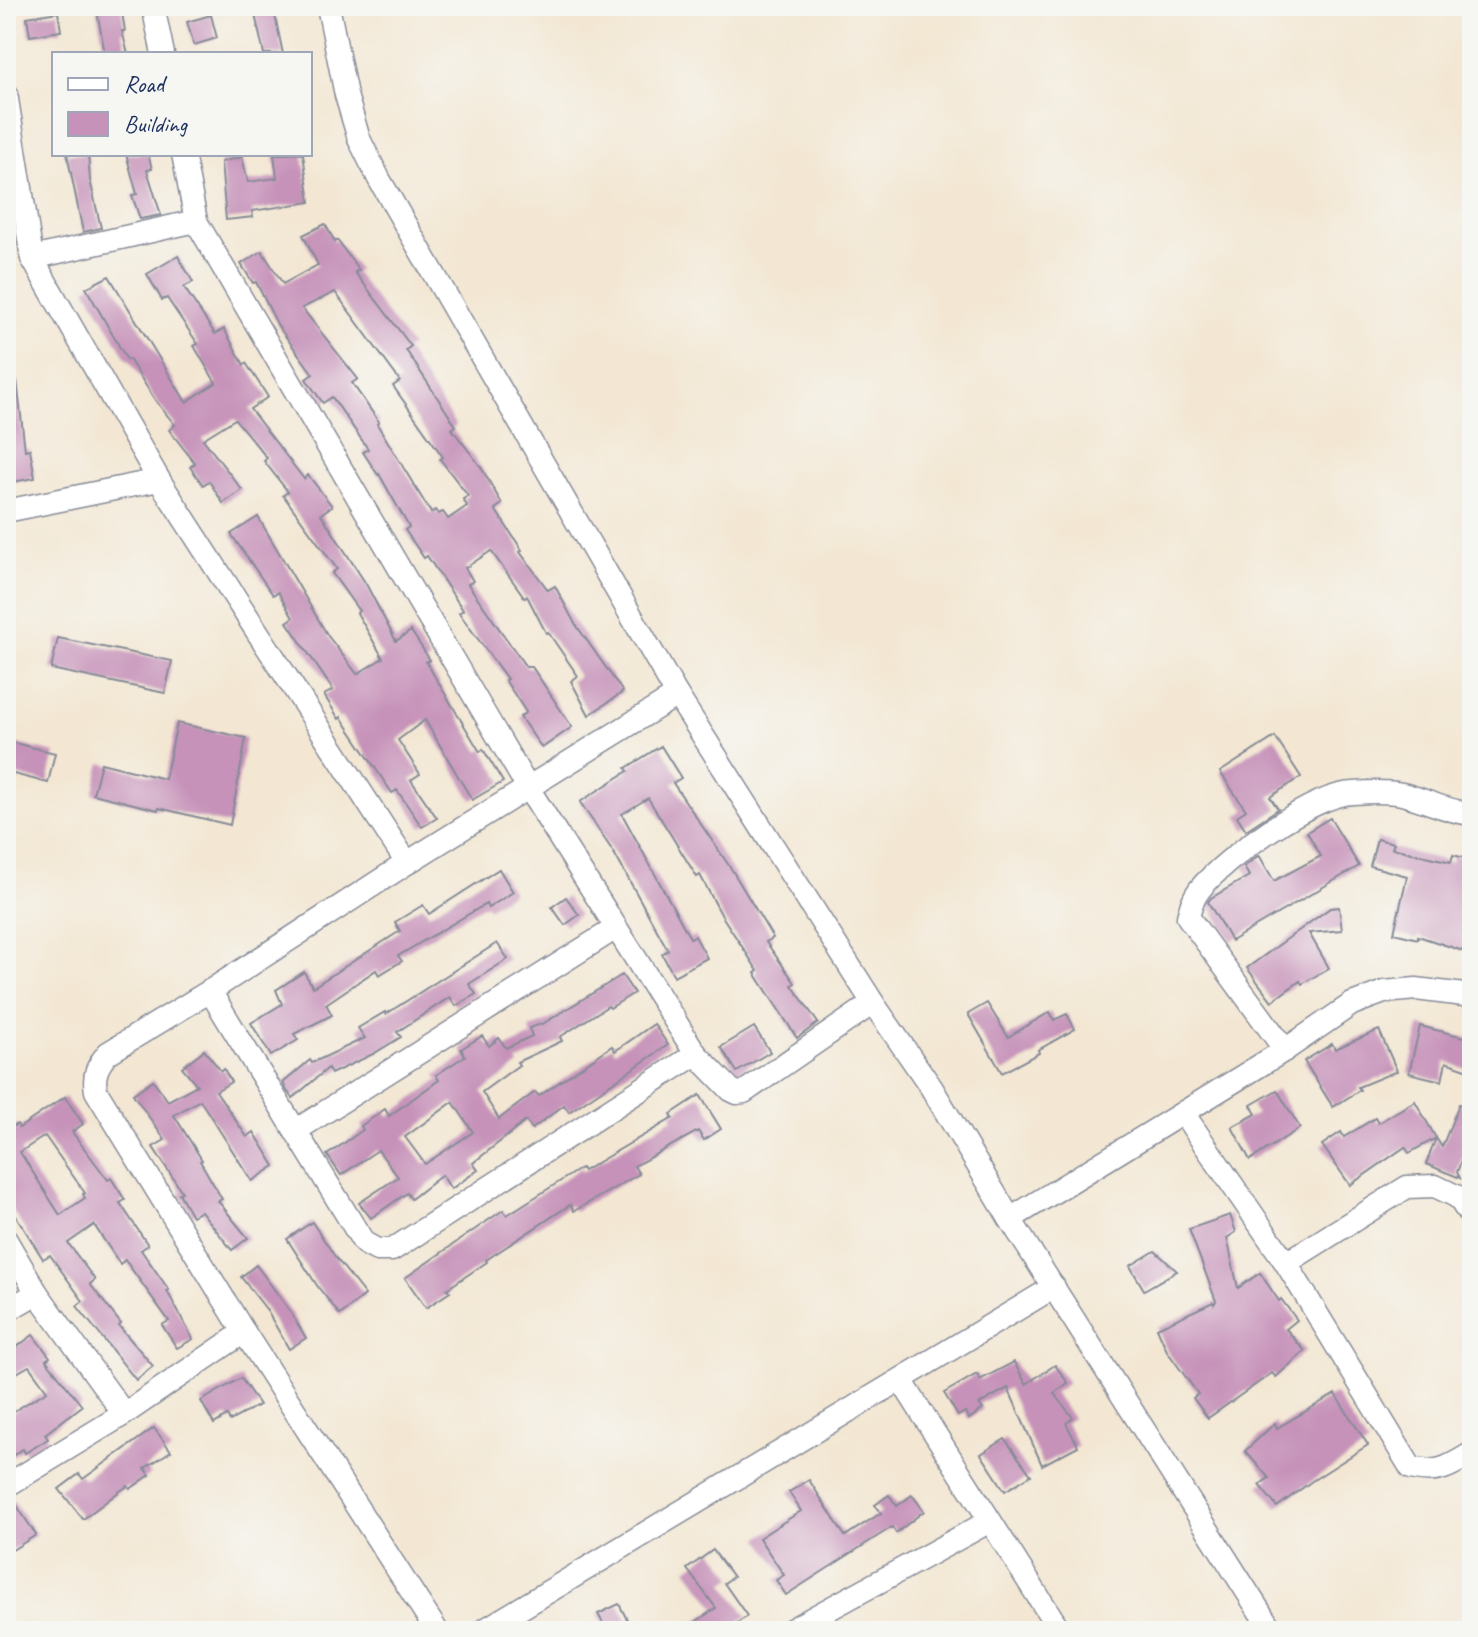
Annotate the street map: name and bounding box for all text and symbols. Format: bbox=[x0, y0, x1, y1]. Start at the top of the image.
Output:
legend bbox=[52, 52, 312, 156]
text: Road bbox=[124, 69, 168, 99]
text: Building bbox=[124, 109, 189, 139]

